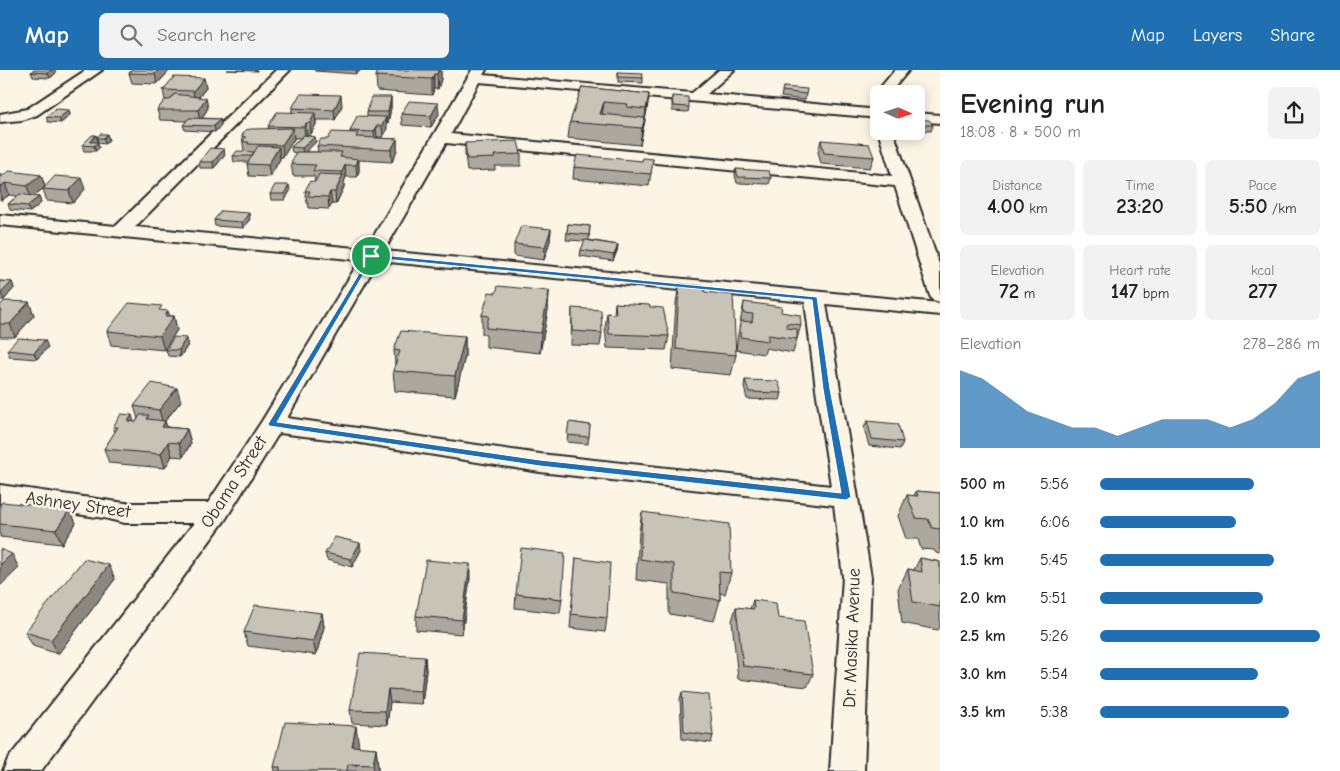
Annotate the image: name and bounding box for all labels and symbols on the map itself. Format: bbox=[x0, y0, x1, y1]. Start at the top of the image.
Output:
north arrow bbox=[870, 85, 925, 140]
pin bbox=[350, 235, 392, 277]
street label: Obama Street bbox=[196, 431, 272, 532]
street label: Ashney Street bbox=[24, 487, 133, 523]
street label: Dr. Masika Avenue bbox=[839, 568, 865, 708]

